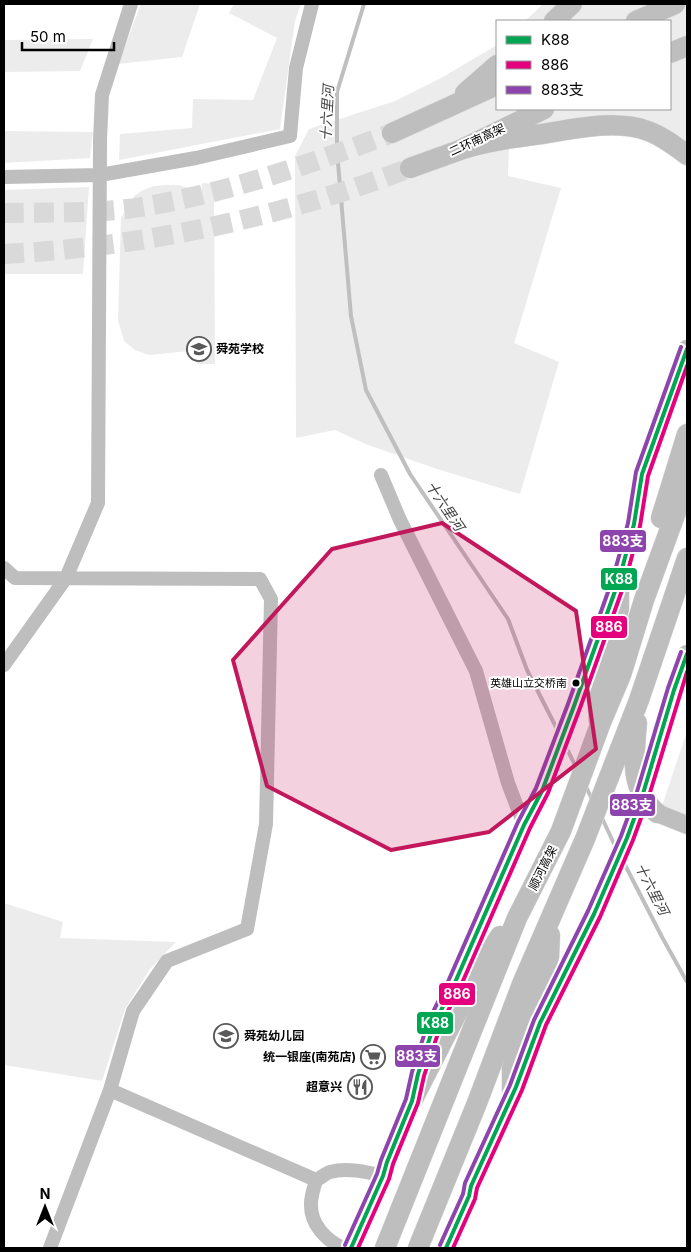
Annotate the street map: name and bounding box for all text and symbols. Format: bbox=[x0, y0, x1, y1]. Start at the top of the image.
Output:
scale bar bbox=[22, 20, 115, 52]
legend bbox=[496, 20, 671, 110]
text: 50 m bbox=[30, 27, 66, 46]
text: K88 bbox=[541, 30, 570, 49]
text: 886 bbox=[541, 55, 569, 74]
text: 883支 bbox=[541, 80, 584, 99]
water label: 十六里河 bbox=[317, 82, 337, 141]
street label: 二环南高架 bbox=[446, 120, 507, 159]
school or university icon: 舜苑学校 bbox=[186, 336, 212, 362]
place label: 舜苑学校 bbox=[216, 341, 264, 356]
water label: 十六里河 bbox=[423, 478, 470, 536]
line badge: 883支 bbox=[599, 529, 647, 553]
text: 883支 bbox=[602, 532, 644, 549]
line badge: K88 bbox=[600, 567, 638, 591]
text: K88 bbox=[605, 570, 633, 587]
line badge: 886 bbox=[590, 615, 628, 639]
text: 886 bbox=[595, 618, 623, 635]
place label: 英雄山立交桥南 bbox=[490, 676, 567, 690]
marker: 英雄山立交桥南 bbox=[571, 678, 581, 688]
line badge: 883支 bbox=[609, 793, 656, 817]
text: 883支 bbox=[611, 796, 653, 813]
street label: 顺河高架 bbox=[525, 843, 560, 893]
water label: 十六里河 bbox=[632, 860, 674, 920]
line badge: 886 bbox=[438, 982, 476, 1006]
text: 886 bbox=[443, 985, 471, 1002]
line badge: K88 bbox=[416, 1011, 454, 1035]
text: K88 bbox=[421, 1014, 449, 1031]
school or university icon: 舜苑幼儿园 bbox=[213, 1023, 239, 1049]
place label: 舜苑幼儿园 bbox=[244, 1028, 304, 1043]
supermarket icon: 统一银座(南苑店) bbox=[360, 1044, 386, 1070]
line badge: 883支 bbox=[394, 1044, 441, 1068]
text: 883支 bbox=[396, 1047, 438, 1064]
place label: 统一银座(南苑店) bbox=[263, 1049, 356, 1064]
restaurant icon: 超意兴 bbox=[347, 1074, 373, 1100]
place label: 超意兴 bbox=[306, 1079, 342, 1094]
north arrow bbox=[20, 1182, 70, 1232]
text: N bbox=[40, 1185, 50, 1202]

